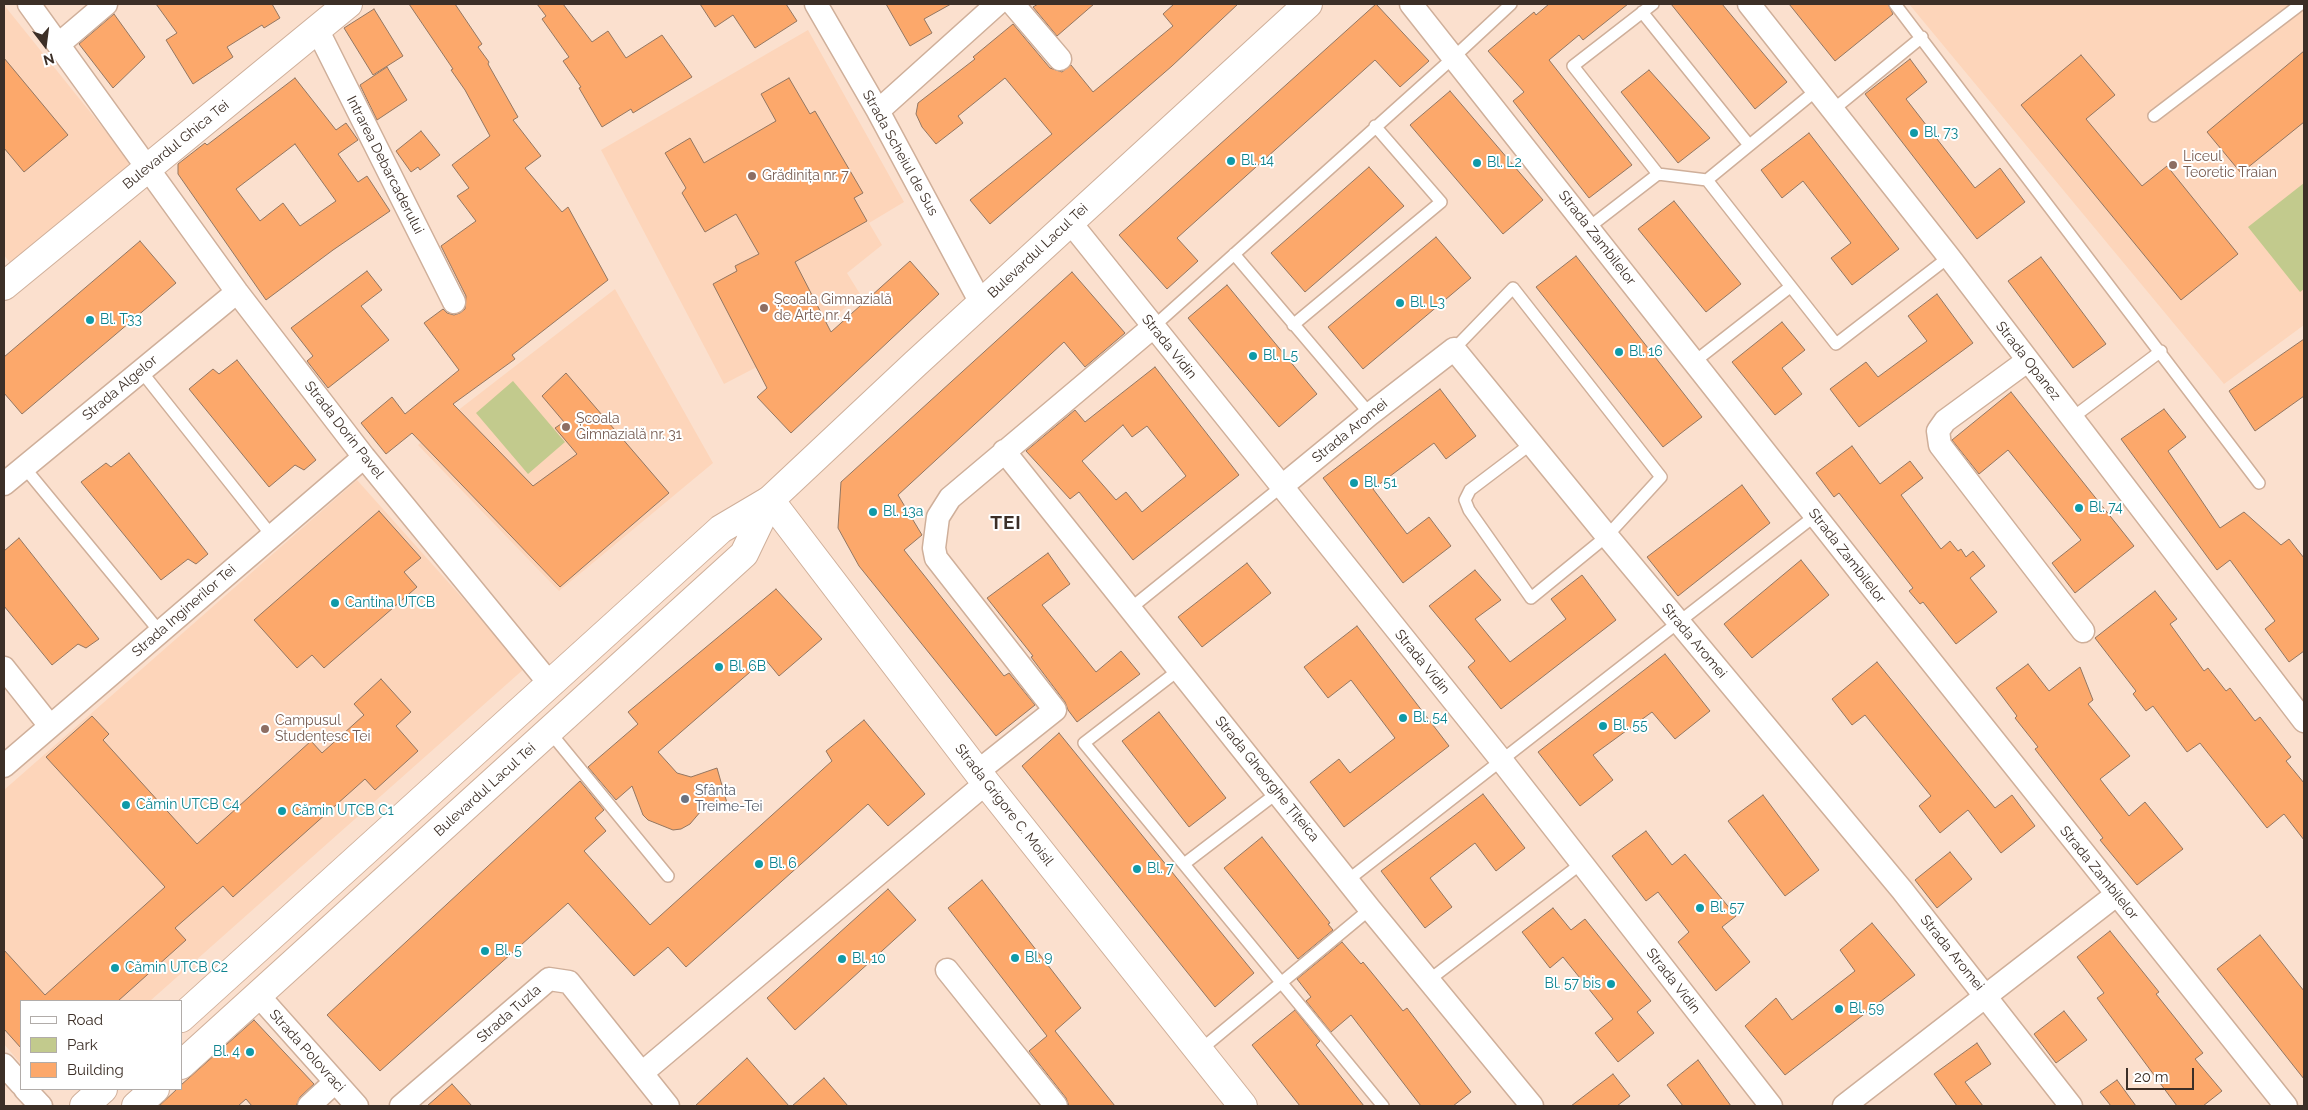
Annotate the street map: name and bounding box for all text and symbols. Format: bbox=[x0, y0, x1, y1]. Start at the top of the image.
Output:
north arrow bbox=[20, 20, 70, 70]
text: N bbox=[42, 50, 56, 69]
street label: Strada Scheiul de Sus bbox=[859, 87, 941, 219]
street label: Intrarea Debarcaderului bbox=[343, 93, 427, 237]
street label: Bulevardul Ghica Tei bbox=[119, 97, 233, 193]
place label: Bl. 73 bbox=[1924, 125, 1958, 141]
marker: Bl. 73 bbox=[1908, 127, 1920, 139]
place label: Liceul Teoretic Traian bbox=[2183, 149, 2277, 182]
place label: Bl. 14 bbox=[1241, 153, 1274, 169]
marker: Bl. 14 bbox=[1225, 155, 1237, 167]
place label: Bl. L2 bbox=[1487, 155, 1522, 171]
marker: Bl. L2 bbox=[1471, 157, 1483, 169]
marker: Liceul Teoretic Traian bbox=[2167, 159, 2179, 171]
place label: Grădinița nr. 7 bbox=[762, 168, 849, 184]
marker: Grădinița nr. 7 bbox=[746, 170, 758, 182]
street label: Strada Zambilelor bbox=[1555, 187, 1639, 289]
street label: Bulevardul Lacul Tei bbox=[984, 200, 1092, 302]
place label: Școala Gimnazială de Arte nr. 4 bbox=[774, 292, 892, 324]
place label: Bl. L3 bbox=[1410, 295, 1445, 311]
marker: Bl. L3 bbox=[1394, 297, 1406, 309]
marker: Școala Gimnazială de Arte nr. 4 bbox=[758, 302, 770, 314]
street label: Strada Vidin bbox=[1138, 311, 1200, 383]
place label: Bl. T33 bbox=[100, 312, 142, 328]
marker: Bl. T33 bbox=[84, 314, 96, 326]
street label: Strada Opanez bbox=[1992, 318, 2064, 404]
place label: Bl. 16 bbox=[1629, 344, 1663, 360]
marker: Bl. 16 bbox=[1613, 346, 1625, 358]
place label: Bl. L5 bbox=[1263, 348, 1298, 364]
marker: Bl. L5 bbox=[1247, 350, 1259, 362]
street label: Strada Algelor bbox=[79, 352, 161, 424]
street label: Strada Dorin Pavel bbox=[301, 378, 387, 482]
street label: Strada Aromei bbox=[1309, 395, 1391, 467]
place label: Școala Gimnazială nr. 31 bbox=[576, 411, 682, 444]
marker: Școala Gimnazială nr. 31 bbox=[560, 421, 572, 433]
place label: Bl. 51 bbox=[1364, 475, 1397, 491]
marker: Bl. 51 bbox=[1348, 477, 1360, 489]
place label: Bl. 74 bbox=[2089, 500, 2123, 516]
marker: Bl. 74 bbox=[2073, 502, 2085, 514]
place label: Bl. 13a bbox=[883, 504, 923, 520]
street label: Strada Zambilelor bbox=[1805, 505, 1889, 607]
marker: Bl. 13a bbox=[867, 506, 879, 518]
district label: TEI bbox=[990, 512, 1022, 534]
street label: Strada Inginerilor Tei bbox=[129, 561, 239, 661]
place label: Cantina UTCB bbox=[345, 595, 435, 611]
marker: Cantina UTCB bbox=[329, 597, 341, 609]
street label: Strada Aromei bbox=[1658, 600, 1730, 682]
street label: Strada Vidin bbox=[1391, 626, 1453, 698]
place label: Bl. 6B bbox=[729, 659, 766, 675]
marker: Bl. 6B bbox=[713, 661, 725, 673]
place label: Bl. 54 bbox=[1413, 710, 1448, 726]
marker: Bl. 54 bbox=[1397, 712, 1409, 724]
place label: Campusul Studențesc Tei bbox=[275, 713, 370, 746]
street label: Strada Gheorghe Țițeica bbox=[1211, 713, 1323, 845]
place label: Bl. 55 bbox=[1613, 718, 1648, 734]
marker: Bl. 55 bbox=[1597, 720, 1609, 732]
marker: Campusul Studențesc Tei bbox=[259, 723, 271, 735]
street label: Bulevardul Lacul Tei bbox=[431, 740, 539, 840]
street label: Strada Grigore C. Moisil bbox=[951, 741, 1057, 869]
place label: Sfânta Treime-Tei bbox=[695, 783, 763, 816]
marker: Sfânta Treime-Tei bbox=[679, 793, 691, 805]
place label: Cămin UTCB C4 bbox=[136, 797, 239, 813]
marker: Cămin UTCB C4 bbox=[120, 799, 132, 811]
place label: Cămin UTCB C1 bbox=[292, 803, 394, 819]
marker: Cămin UTCB C1 bbox=[276, 805, 288, 817]
street label: Strada Zambilelor bbox=[2056, 823, 2142, 923]
place label: Bl. 6 bbox=[769, 856, 797, 872]
marker: Bl. 6 bbox=[753, 858, 765, 870]
place label: Bl. 7 bbox=[1147, 861, 1174, 877]
marker: Bl. 7 bbox=[1131, 863, 1143, 875]
place label: Bl. 57 bbox=[1710, 900, 1744, 916]
marker: Bl. 57 bbox=[1694, 902, 1706, 914]
street label: Strada Aromei bbox=[1916, 912, 1988, 994]
place label: Bl. 5 bbox=[495, 943, 522, 959]
marker: Bl. 5 bbox=[479, 945, 491, 957]
street label: Strada Vidin bbox=[1642, 945, 1704, 1017]
place label: Bl. 9 bbox=[1025, 950, 1053, 966]
place label: Bl. 10 bbox=[852, 951, 886, 967]
marker: Bl. 9 bbox=[1009, 952, 1021, 964]
marker: Bl. 10 bbox=[836, 953, 848, 965]
place label: Cămin UTCB C2 bbox=[125, 960, 228, 976]
marker: Cămin UTCB C2 bbox=[109, 962, 121, 974]
place label: Bl. 57 bis bbox=[1545, 976, 1601, 992]
marker: Bl. 57 bis bbox=[1605, 978, 1617, 990]
street label: Strada Tuzla bbox=[473, 982, 545, 1046]
legend bbox=[20, 1000, 182, 1090]
place label: Bl. 59 bbox=[1849, 1001, 1884, 1017]
marker: Bl. 59 bbox=[1833, 1003, 1845, 1015]
street label: Strada Polovraci bbox=[266, 1006, 348, 1096]
text: Road bbox=[67, 1011, 103, 1029]
text: Park bbox=[67, 1036, 98, 1054]
place label: Bl. 4 bbox=[213, 1044, 240, 1060]
marker: Bl. 4 bbox=[244, 1046, 256, 1058]
scale bar bbox=[2128, 1058, 2196, 1090]
text: Building bbox=[67, 1061, 124, 1079]
text: 20 m bbox=[2134, 1068, 2169, 1086]

